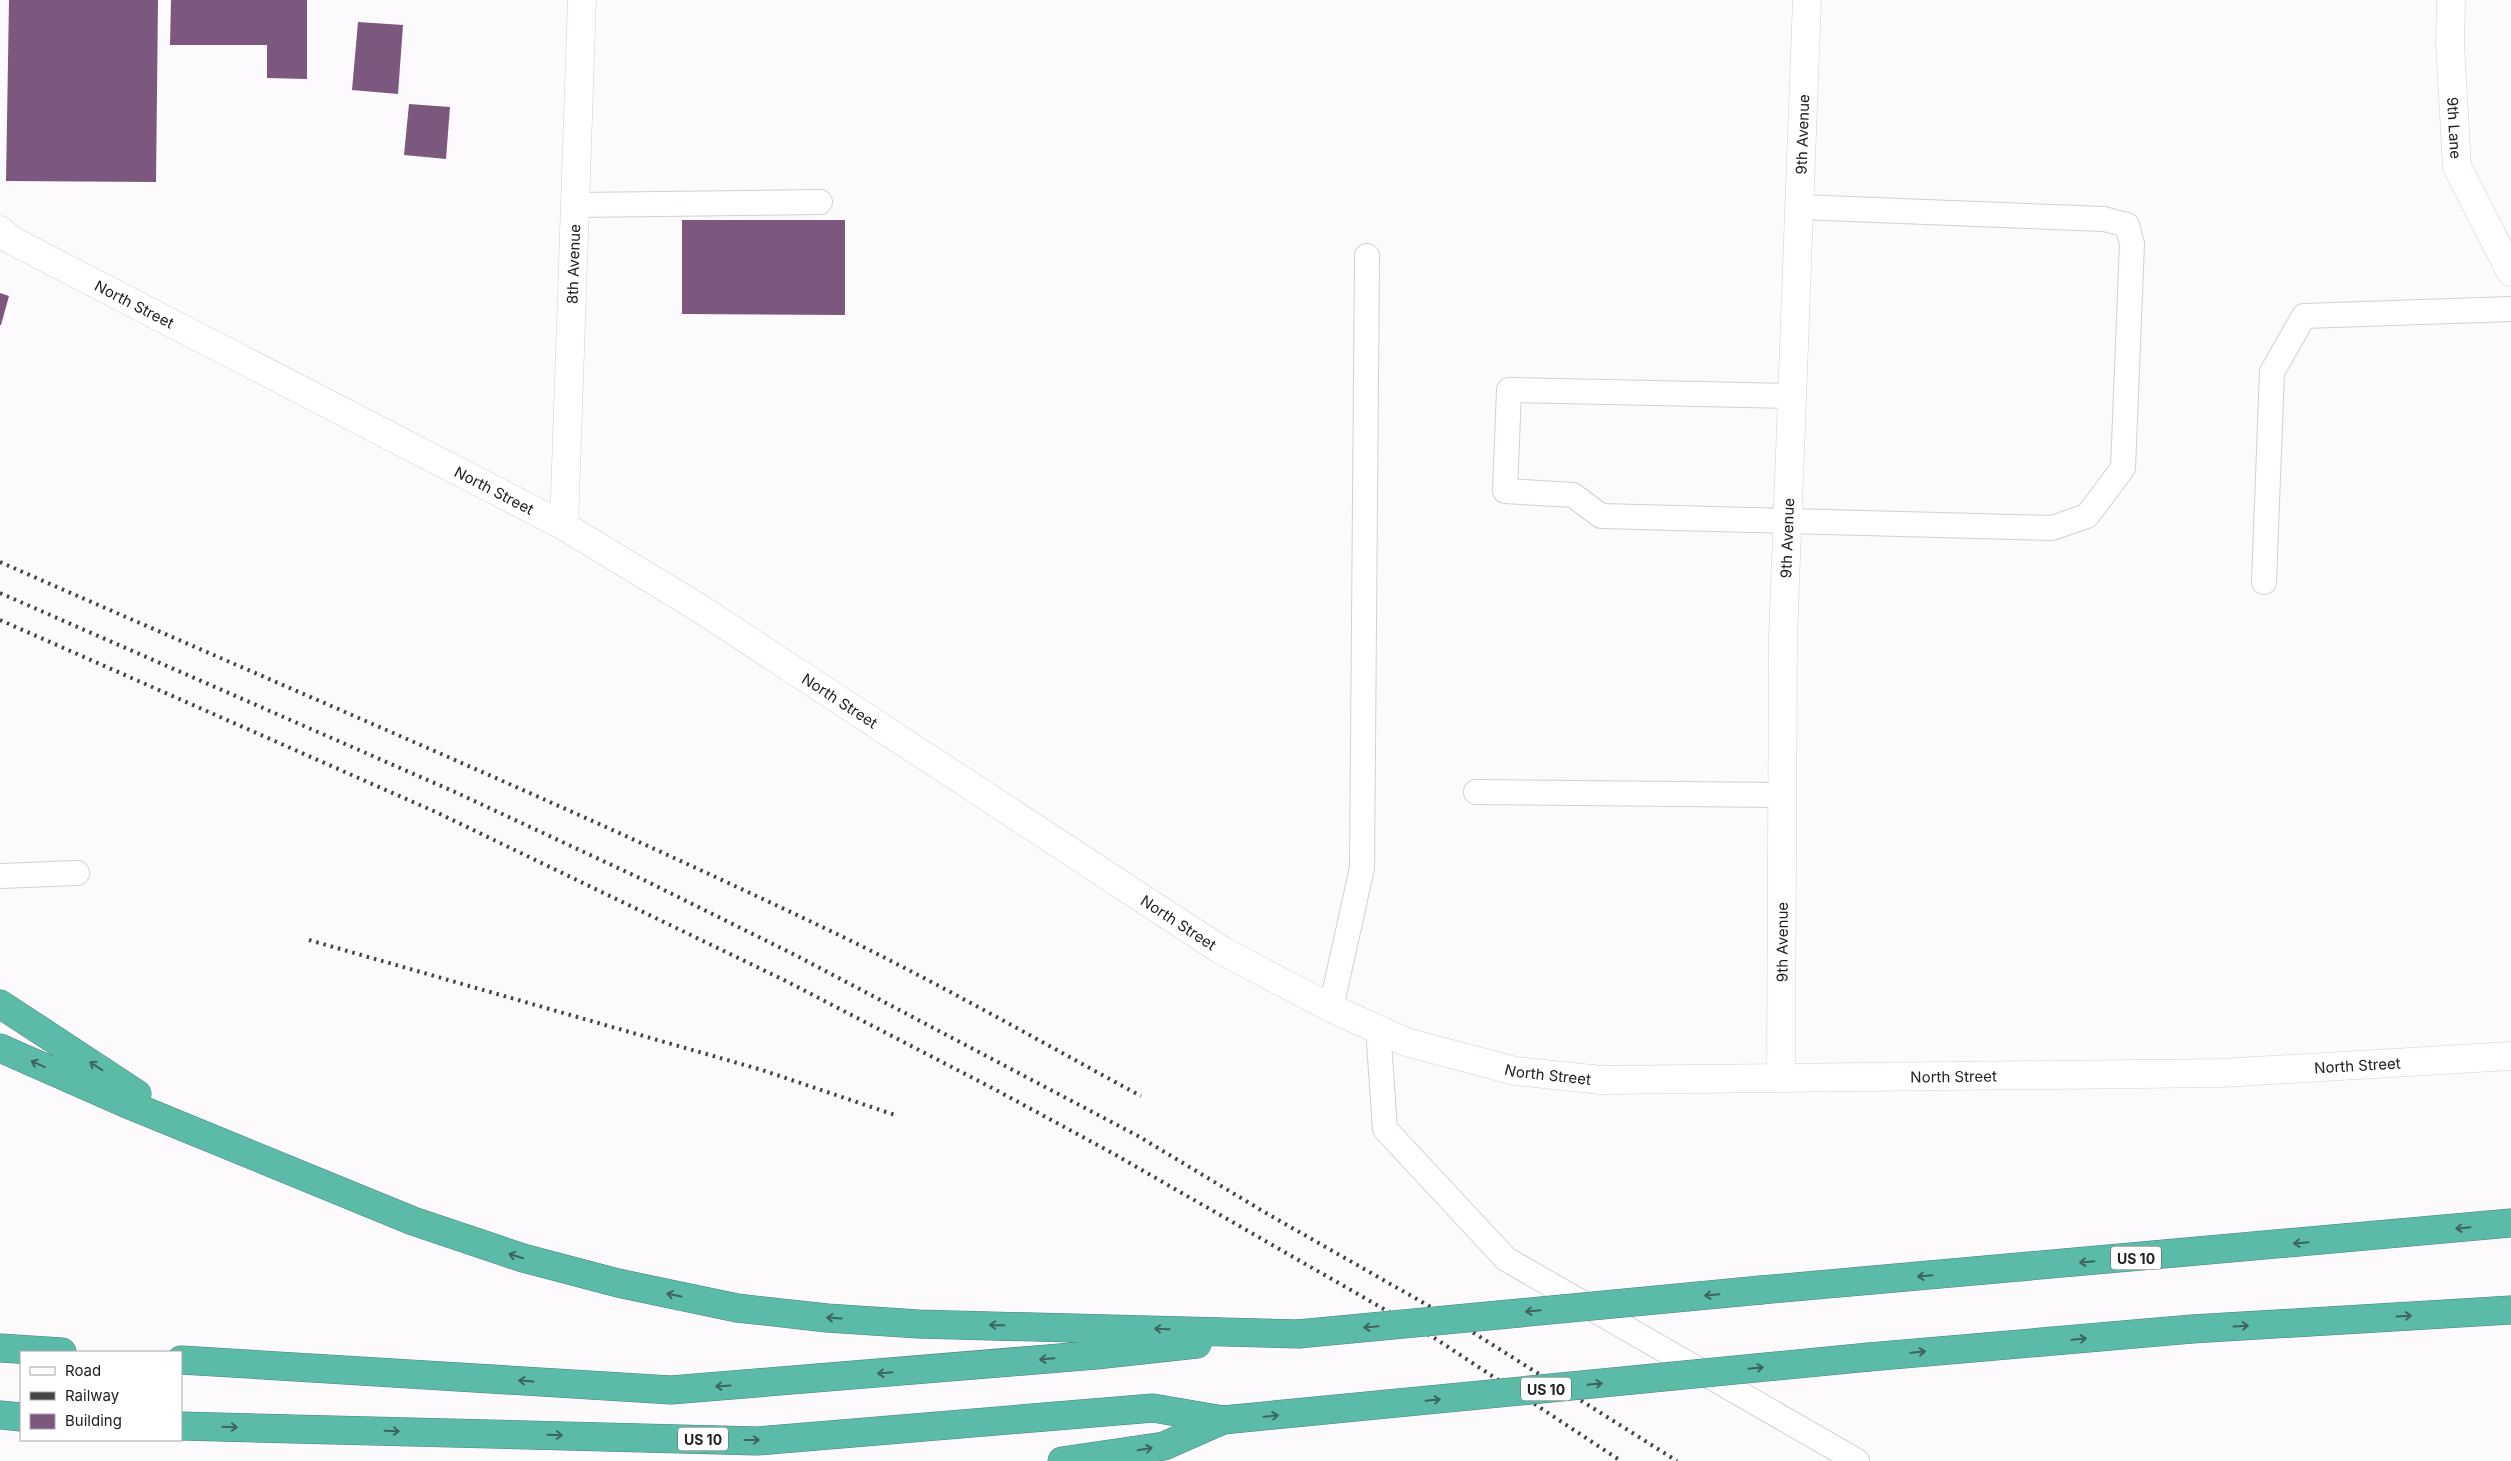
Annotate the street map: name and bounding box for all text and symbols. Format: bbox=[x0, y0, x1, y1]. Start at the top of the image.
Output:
street label: 9th Avenue bbox=[1791, 94, 1813, 175]
street label: 9th Lane bbox=[2444, 96, 2466, 159]
street label: 8th Avenue bbox=[562, 224, 584, 304]
street label: North Street bbox=[92, 276, 177, 332]
street label: North Street bbox=[451, 462, 537, 518]
street label: 9th Avenue bbox=[1776, 498, 1798, 579]
street label: North Street bbox=[799, 669, 882, 732]
street label: North Street bbox=[1137, 891, 1220, 954]
street label: 9th Avenue bbox=[1772, 902, 1791, 982]
street label: North Street bbox=[2314, 1053, 2401, 1077]
one-way arrow bbox=[31, 1059, 46, 1068]
street label: North Street bbox=[1503, 1059, 1592, 1088]
one-way arrow bbox=[89, 1061, 103, 1071]
street label: North Street bbox=[1910, 1066, 1997, 1086]
one-way arrow bbox=[2455, 1224, 2471, 1233]
one-way arrow bbox=[2293, 1239, 2309, 1248]
road number: US 10 bbox=[2111, 1246, 2161, 1270]
one-way arrow bbox=[509, 1251, 524, 1260]
one-way arrow bbox=[2079, 1257, 2095, 1267]
one-way arrow bbox=[1917, 1271, 1933, 1281]
one-way arrow bbox=[666, 1290, 682, 1299]
one-way arrow bbox=[1705, 1290, 1721, 1299]
one-way arrow bbox=[1525, 1307, 1541, 1316]
one-way arrow bbox=[2395, 1312, 2411, 1321]
one-way arrow bbox=[827, 1314, 843, 1323]
one-way arrow bbox=[989, 1320, 1005, 1330]
one-way arrow bbox=[2233, 1321, 2249, 1330]
one-way arrow bbox=[1364, 1322, 1380, 1331]
one-way arrow bbox=[1154, 1324, 1170, 1334]
one-way arrow bbox=[2071, 1334, 2087, 1343]
one-way arrow bbox=[1909, 1348, 1925, 1357]
legend bbox=[20, 1351, 182, 1441]
one-way arrow bbox=[1039, 1355, 1055, 1364]
text: Road bbox=[65, 1361, 101, 1380]
one-way arrow bbox=[1748, 1363, 1764, 1373]
one-way arrow bbox=[877, 1368, 893, 1378]
one-way arrow bbox=[518, 1376, 534, 1385]
road number: US 10 bbox=[1521, 1378, 1571, 1400]
one-way arrow bbox=[1586, 1379, 1602, 1389]
one-way arrow bbox=[715, 1381, 731, 1391]
text: Railway bbox=[65, 1386, 120, 1405]
one-way arrow bbox=[1425, 1395, 1441, 1405]
text: Building bbox=[65, 1411, 122, 1430]
one-way arrow bbox=[1263, 1411, 1279, 1421]
one-way arrow bbox=[222, 1422, 238, 1432]
one-way arrow bbox=[384, 1426, 400, 1436]
road number: US 10 bbox=[678, 1428, 728, 1450]
one-way arrow bbox=[547, 1431, 563, 1440]
one-way arrow bbox=[744, 1435, 760, 1445]
one-way arrow bbox=[1136, 1443, 1152, 1453]

